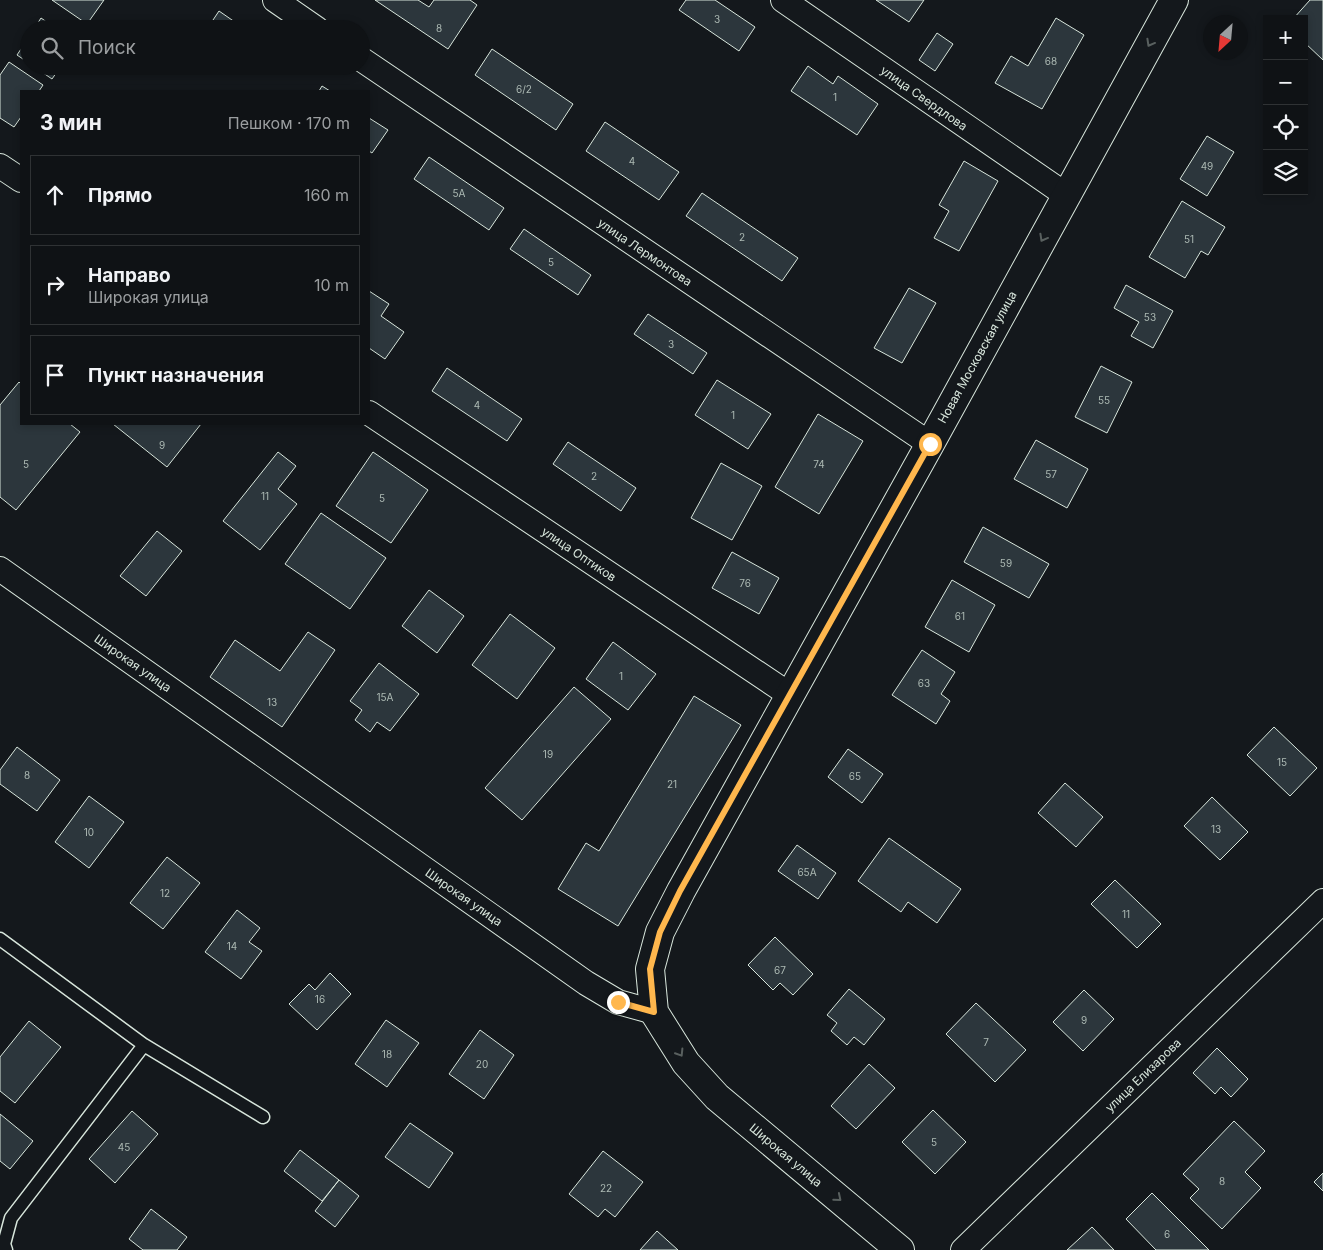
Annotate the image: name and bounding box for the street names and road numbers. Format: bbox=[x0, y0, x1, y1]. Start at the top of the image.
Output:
street label: улица Свердлова bbox=[878, 62, 970, 134]
street label: улица Лермонтова bbox=[595, 215, 695, 289]
street label: Новая Московская улица bbox=[934, 288, 1020, 426]
street label: улица Оптиков bbox=[539, 524, 619, 585]
street label: Широкая улица bbox=[92, 631, 174, 695]
street label: Широкая улица bbox=[423, 865, 505, 929]
street label: улица Елизарова bbox=[1102, 1035, 1184, 1115]
street label: Широкая улица bbox=[747, 1120, 825, 1190]

